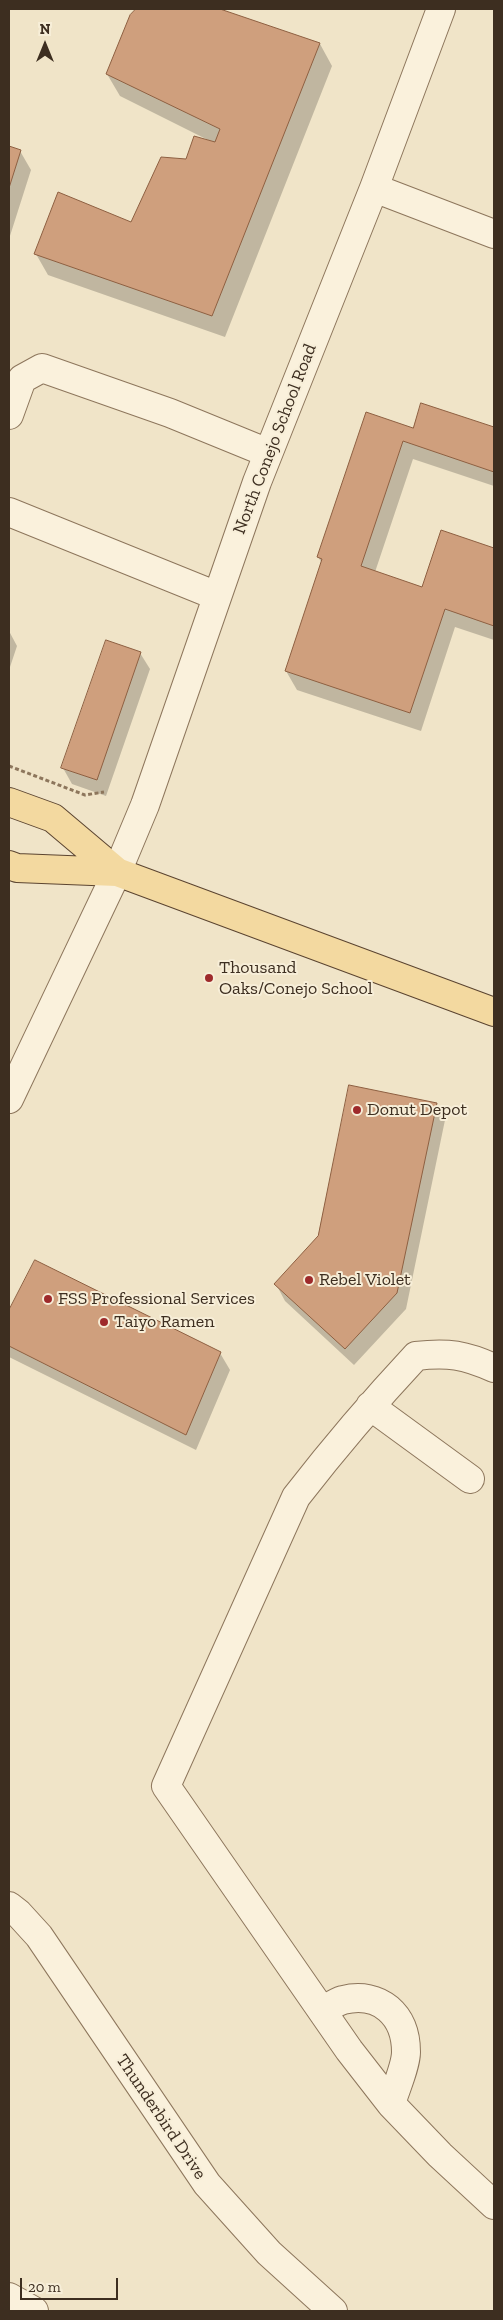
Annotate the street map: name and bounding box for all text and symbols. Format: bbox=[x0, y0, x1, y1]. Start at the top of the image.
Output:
north arrow bbox=[20, 20, 70, 70]
text: N bbox=[40, 21, 50, 38]
street label: North Conejo School Road bbox=[229, 341, 321, 537]
place label: Thousand Oaks/Conejo School bbox=[219, 957, 373, 1000]
marker: Thousand Oaks/Conejo School bbox=[203, 972, 215, 984]
place label: Donut Depot bbox=[367, 1099, 467, 1121]
marker: Donut Depot bbox=[351, 1104, 363, 1116]
place label: Rebel Violet bbox=[319, 1269, 411, 1291]
marker: Rebel Violet bbox=[303, 1274, 315, 1286]
place label: FSS Professional Services bbox=[58, 1288, 255, 1310]
marker: FSS Professional Services bbox=[42, 1293, 54, 1305]
place label: Taiyo Ramen bbox=[114, 1311, 215, 1333]
marker: Taiyo Ramen bbox=[98, 1316, 110, 1328]
street label: Thunderbird Drive bbox=[111, 2050, 211, 2184]
scale bar bbox=[22, 2268, 120, 2300]
text: 20 m bbox=[28, 2278, 61, 2296]

